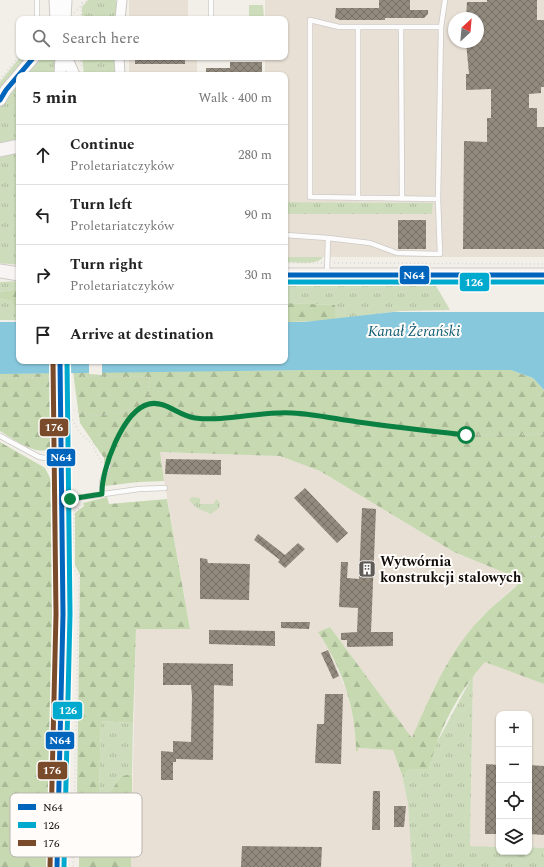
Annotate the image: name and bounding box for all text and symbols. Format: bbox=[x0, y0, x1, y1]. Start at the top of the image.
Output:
north arrow bbox=[448, 12, 484, 48]
search box bbox=[16, 16, 288, 60]
icon: search bbox=[30, 27, 52, 49]
text: Search here bbox=[62, 27, 140, 50]
text: 5 min bbox=[32, 85, 77, 111]
text: Walk · 400 m bbox=[198, 88, 272, 108]
text: Continue bbox=[70, 133, 135, 156]
icon: ahead bbox=[32, 144, 54, 166]
text: 280 m bbox=[238, 145, 272, 165]
text: Proletariatczyków bbox=[70, 156, 174, 176]
text: Turn left bbox=[70, 193, 132, 216]
icon: left bbox=[32, 204, 54, 226]
text: 90 m bbox=[245, 205, 272, 225]
text: Proletariatczyków bbox=[70, 216, 174, 236]
text: Turn right bbox=[70, 253, 143, 276]
icon: right bbox=[32, 264, 54, 286]
text: 30 m bbox=[245, 265, 272, 285]
line badge: N64 bbox=[399, 265, 430, 285]
text: N64 bbox=[403, 267, 425, 284]
line badge: 126 bbox=[459, 272, 490, 292]
text: 126 bbox=[465, 274, 483, 291]
text: Proletariatczyków bbox=[70, 276, 174, 296]
water label: Kanał Żerański bbox=[368, 320, 460, 343]
text: Arrive at destination bbox=[70, 323, 214, 346]
icon: arrive bbox=[32, 324, 54, 346]
line badge: 176 bbox=[39, 418, 69, 437]
text: 176 bbox=[45, 419, 63, 436]
route start bbox=[457, 426, 475, 444]
line badge: N64 bbox=[46, 448, 76, 467]
text: N64 bbox=[50, 449, 72, 466]
route end bbox=[61, 490, 79, 508]
place label: Wytwórnia konstrukcji stalowych bbox=[380, 551, 522, 588]
building icon: Wytwórnia konstrukcji stalowych bbox=[357, 559, 377, 579]
line badge: 126 bbox=[52, 701, 83, 720]
text: 126 bbox=[59, 702, 77, 719]
map controls bbox=[496, 711, 532, 855]
button: + bbox=[496, 711, 532, 747]
line badge: N64 bbox=[45, 731, 75, 750]
text: N64 bbox=[49, 732, 71, 749]
button: − bbox=[496, 747, 532, 783]
line badge: 176 bbox=[37, 761, 68, 780]
text: 176 bbox=[43, 762, 61, 779]
button: locate bbox=[496, 783, 532, 819]
legend bbox=[10, 793, 142, 857]
text: N64 bbox=[43, 799, 63, 816]
text: 126 bbox=[43, 817, 60, 834]
button: layers bbox=[496, 819, 532, 855]
text: 176 bbox=[43, 835, 60, 852]

